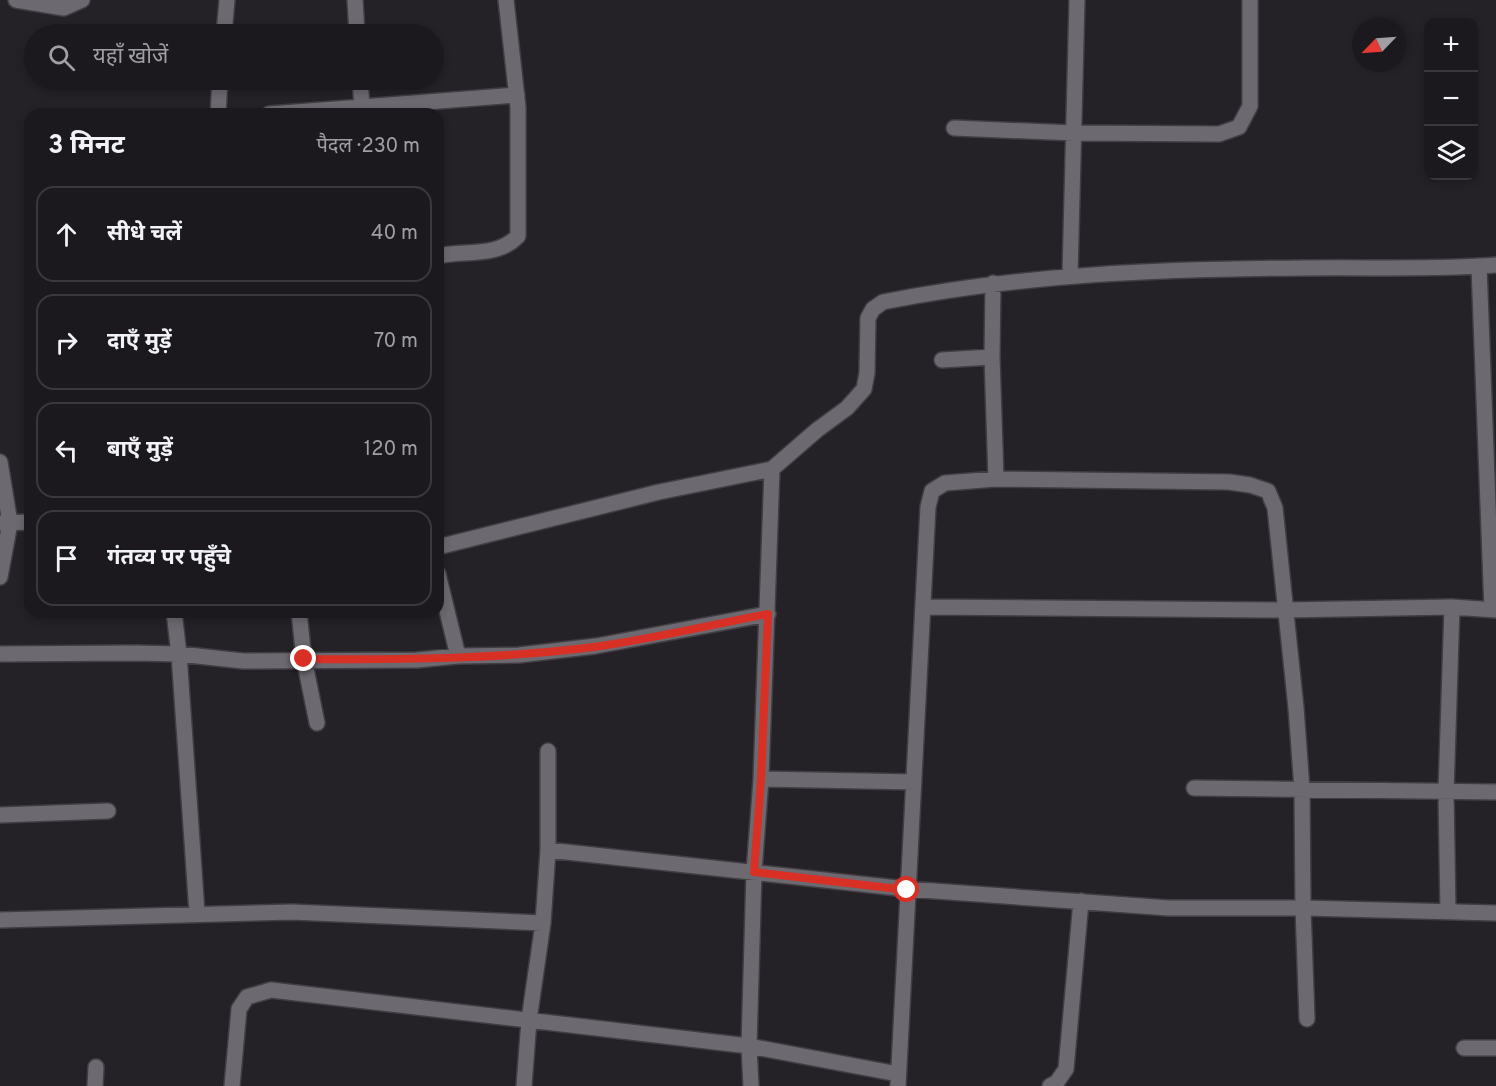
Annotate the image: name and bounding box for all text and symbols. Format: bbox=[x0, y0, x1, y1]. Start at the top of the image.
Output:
north arrow bbox=[1352, 18, 1406, 72]
map controls bbox=[1424, 18, 1478, 180]
button: + bbox=[1424, 18, 1478, 72]
search box bbox=[24, 24, 444, 90]
icon: search bbox=[45, 41, 78, 74]
text: यहाँ खोजें bbox=[93, 44, 168, 71]
button: − bbox=[1424, 72, 1478, 126]
button: layers bbox=[1424, 126, 1478, 180]
text: 3 मिनट bbox=[48, 130, 125, 163]
text: पैदल · 230 m bbox=[317, 134, 420, 160]
icon: ahead bbox=[50, 218, 83, 251]
text: सीधे चलें bbox=[107, 221, 182, 248]
text: 40 m bbox=[371, 221, 418, 247]
icon: right bbox=[50, 326, 83, 359]
text: दाएँ मुड़ें bbox=[107, 329, 172, 356]
text: 70 m bbox=[374, 329, 418, 355]
icon: left bbox=[50, 434, 83, 467]
text: बाएँ मुड़ें bbox=[107, 437, 173, 464]
text: 120 m bbox=[364, 437, 418, 463]
icon: arrive bbox=[50, 542, 83, 575]
text: गंतव्य पर पहुँचे bbox=[107, 545, 231, 572]
route end bbox=[290, 645, 316, 671]
route start bbox=[893, 876, 919, 902]

